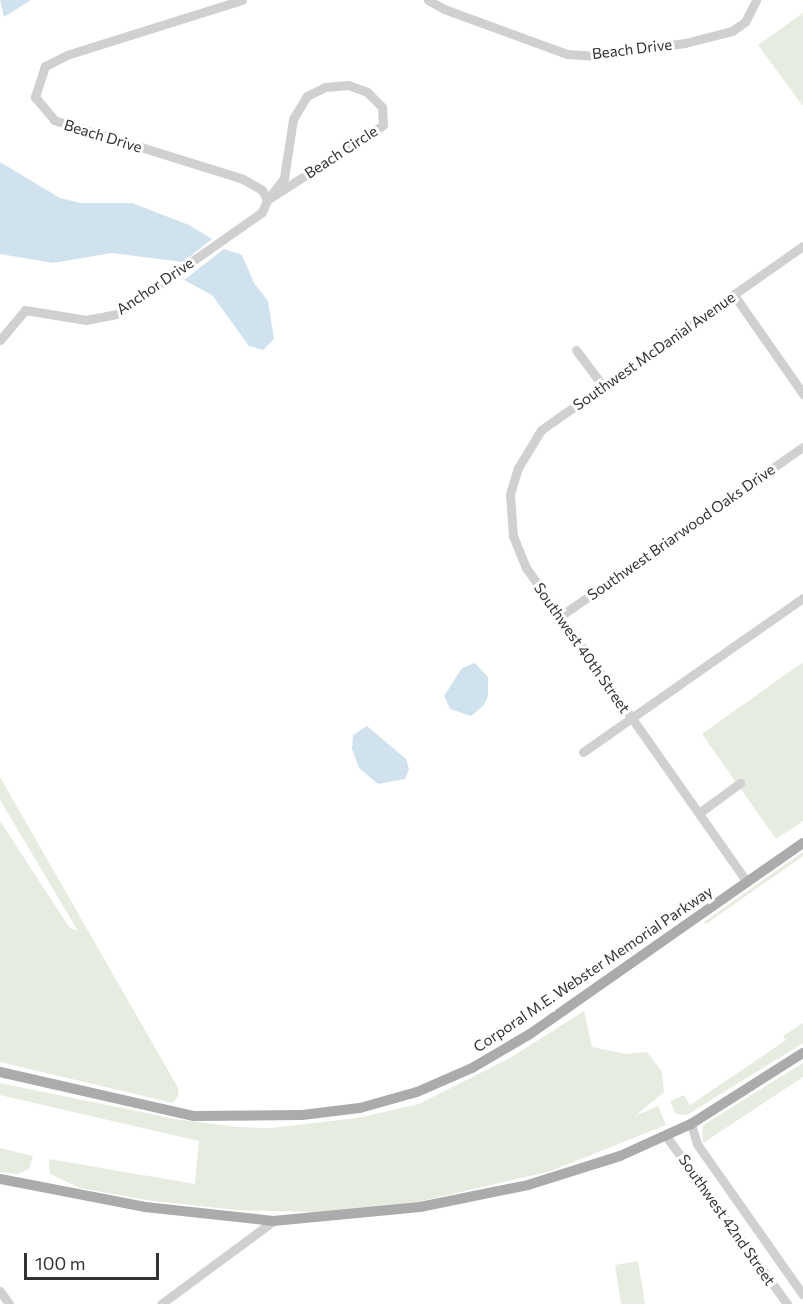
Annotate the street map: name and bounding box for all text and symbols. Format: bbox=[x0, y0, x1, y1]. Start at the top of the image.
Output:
street label: Beach Drive bbox=[591, 35, 673, 63]
street label: Beach Drive bbox=[62, 116, 144, 156]
street label: Beach Circle bbox=[301, 122, 381, 182]
street label: Anchor Drive bbox=[113, 254, 197, 318]
street label: Southwest McDanial Avenue bbox=[569, 288, 739, 414]
street label: Southwest Briarwood Oaks Drive bbox=[584, 460, 778, 604]
street label: Southwest 40th Street bbox=[530, 579, 634, 717]
street label: Corporal M.E. Webster Memorial Parkway bbox=[470, 882, 716, 1056]
street label: Southwest 42nd Street bbox=[675, 1151, 779, 1289]
scale bar bbox=[27, 1241, 162, 1279]
text: 100 m bbox=[35, 1252, 85, 1274]

